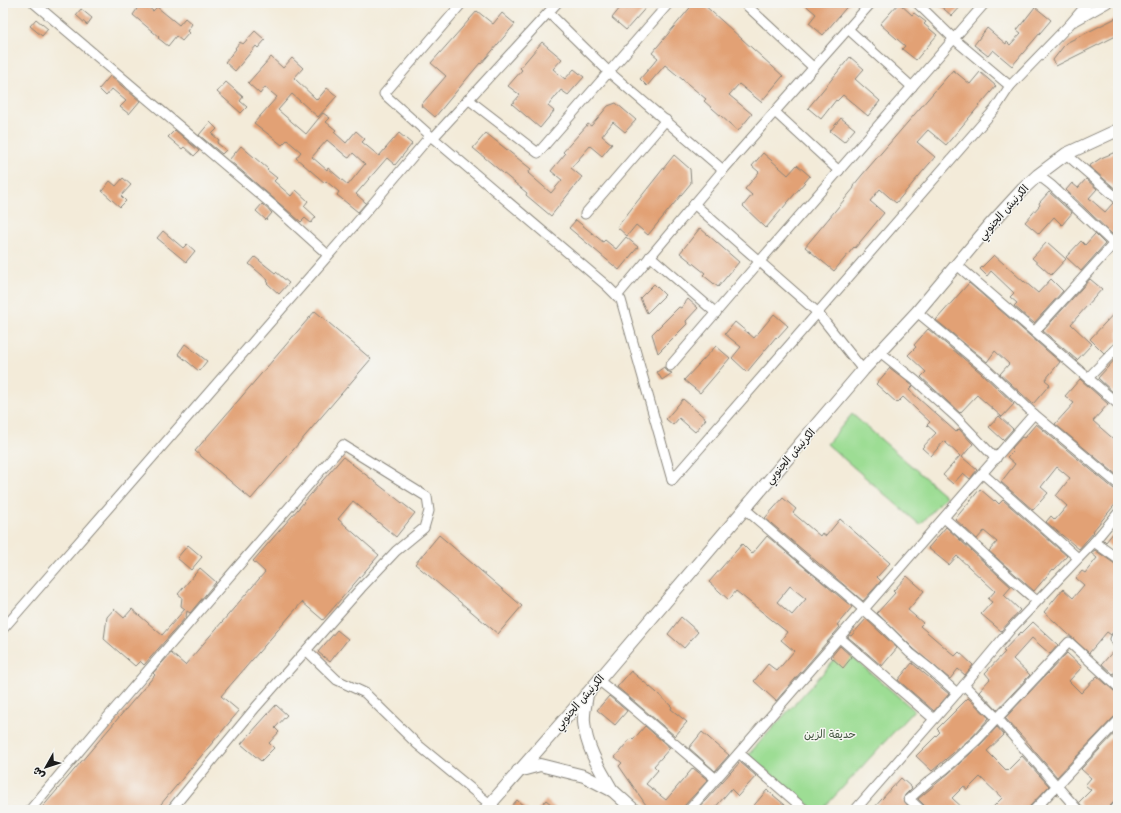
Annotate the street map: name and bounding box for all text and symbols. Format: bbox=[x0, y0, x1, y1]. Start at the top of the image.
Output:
street label: الكرنيش الجنوبي bbox=[974, 181, 1034, 245]
street label: الكرنيش الجنوبي bbox=[761, 425, 821, 489]
street label: الكرنيش الجنوبي bbox=[550, 671, 610, 735]
park label: حديقة الزين bbox=[804, 726, 856, 741]
north arrow bbox=[26, 747, 66, 787]
text: ش bbox=[28, 764, 47, 783]

